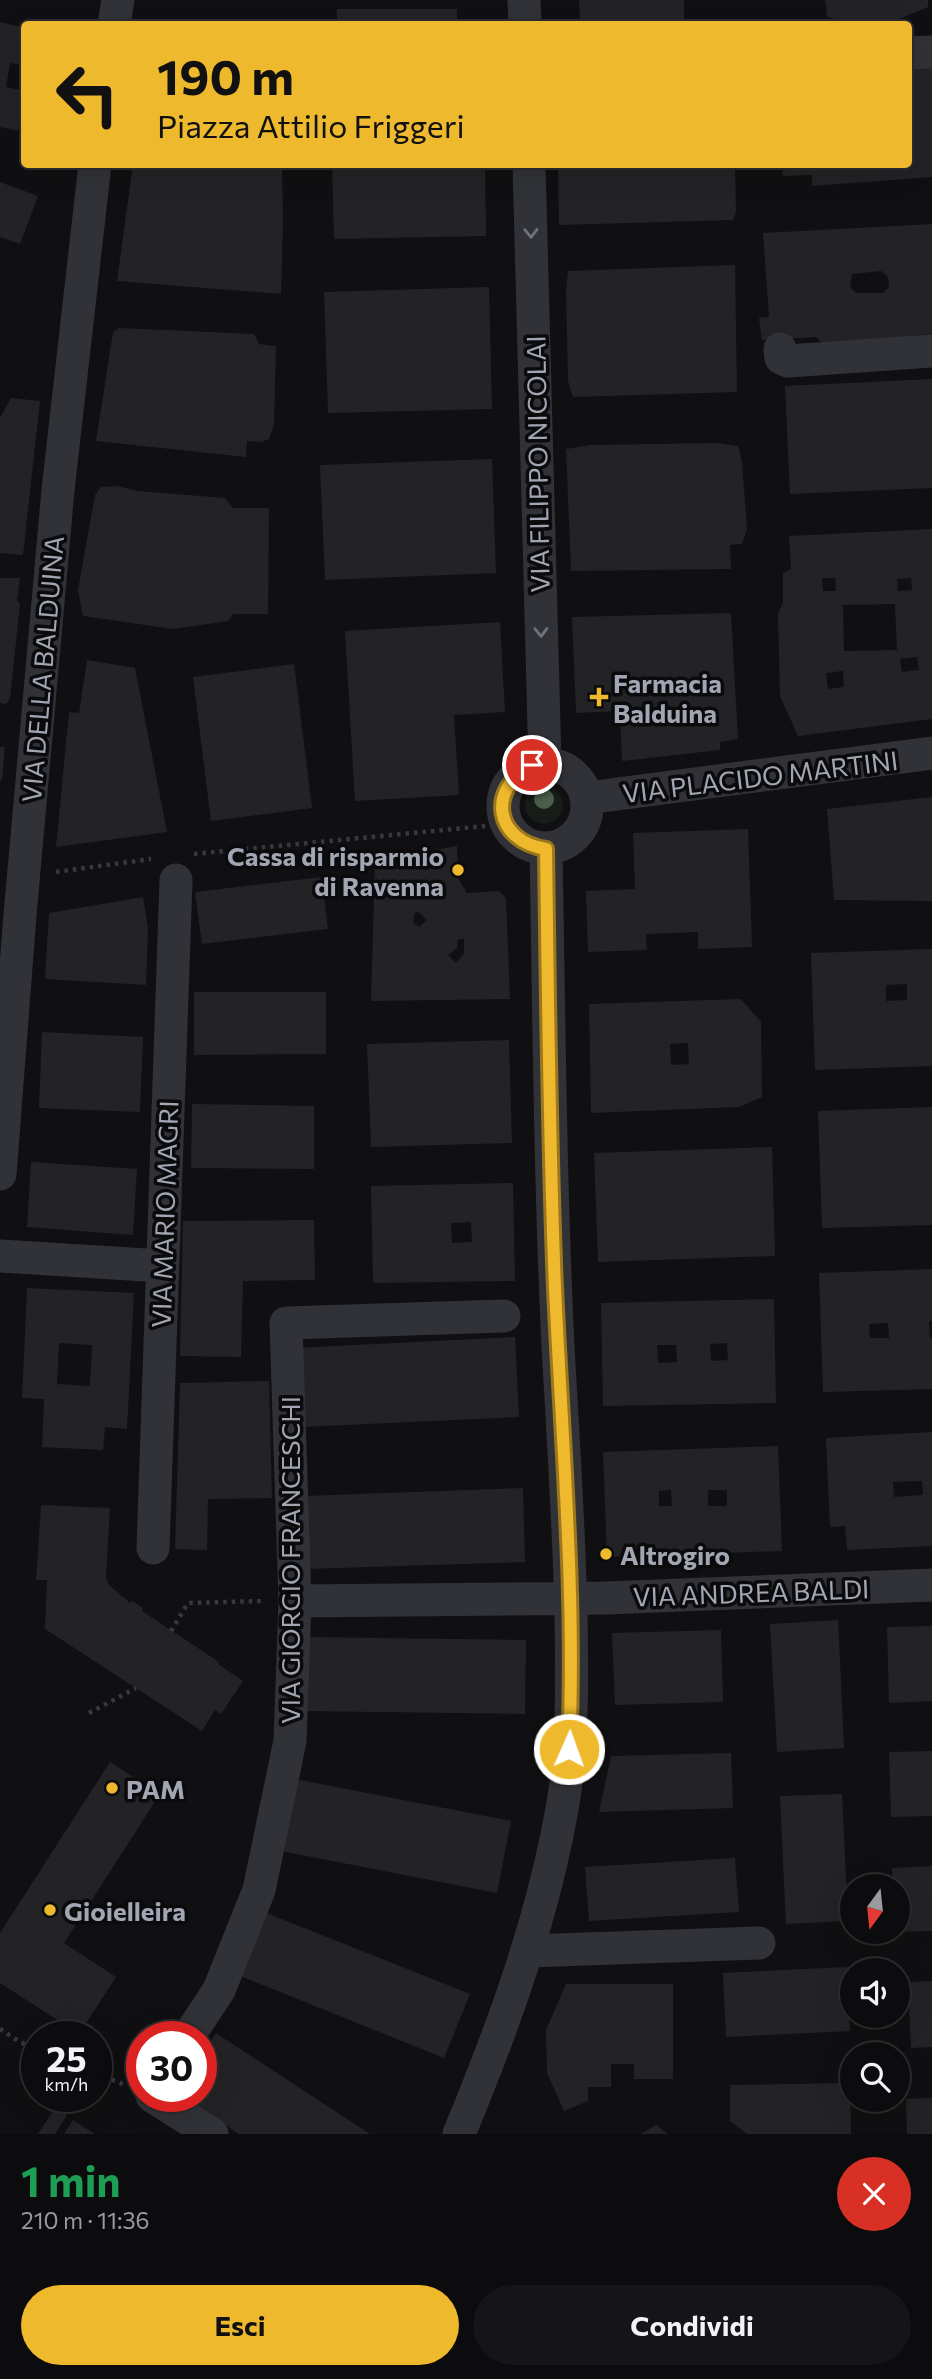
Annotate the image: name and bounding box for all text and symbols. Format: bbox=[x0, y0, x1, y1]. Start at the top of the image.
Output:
text: 190 m bbox=[157, 45, 294, 105]
icon: left bbox=[42, 49, 133, 140]
text: Piazza Attilio Friggeri bbox=[157, 105, 465, 145]
one-way arrow bbox=[523, 228, 539, 238]
street label: VIA FILIPPO NICOLAI bbox=[519, 335, 555, 593]
street label: VIA DELLA BALDUINA bbox=[15, 534, 69, 804]
one-way arrow bbox=[534, 626, 549, 637]
place label: Farmacia Balduina bbox=[613, 667, 722, 728]
marker: Farmacia Balduina bbox=[591, 689, 607, 705]
pin bbox=[502, 735, 562, 795]
street label: VIA PLACIDO MARTINI bbox=[620, 744, 900, 808]
icon: arrive bbox=[513, 746, 551, 784]
place label: Cassa di risparmio di Ravenna bbox=[227, 840, 444, 901]
marker: Cassa di risparmio di Ravenna bbox=[450, 862, 466, 878]
street label: VIA MARIO MAGRI bbox=[145, 1100, 183, 1328]
street label: VIA GIORGIO FRANCESCHI bbox=[274, 1396, 305, 1724]
place label: Altrogiro bbox=[620, 1539, 730, 1570]
marker: Altrogiro bbox=[598, 1546, 614, 1562]
street label: VIA ANDREA BALDI bbox=[632, 1572, 870, 1612]
position arrow bbox=[532, 1712, 606, 1786]
place label: PAM bbox=[126, 1773, 185, 1804]
marker: PAM bbox=[104, 1780, 120, 1796]
north arrow bbox=[840, 1874, 910, 1944]
map controls bbox=[840, 1874, 910, 2112]
place label: Gioielleira bbox=[64, 1895, 186, 1926]
marker: Gioielleira bbox=[42, 1902, 58, 1918]
button: sound bbox=[840, 1958, 910, 2028]
speed limit sign: 30 bbox=[126, 2021, 217, 2112]
text: 25 bbox=[46, 2036, 87, 2079]
button: search bbox=[840, 2042, 910, 2112]
text: km/h bbox=[45, 2073, 88, 2095]
text: 1 min bbox=[21, 2154, 121, 2206]
button: close bbox=[837, 2157, 911, 2231]
text: 210 m · 11:36 bbox=[21, 2206, 149, 2234]
button: Esci bbox=[21, 2285, 459, 2365]
button: Condividi bbox=[473, 2285, 911, 2365]

